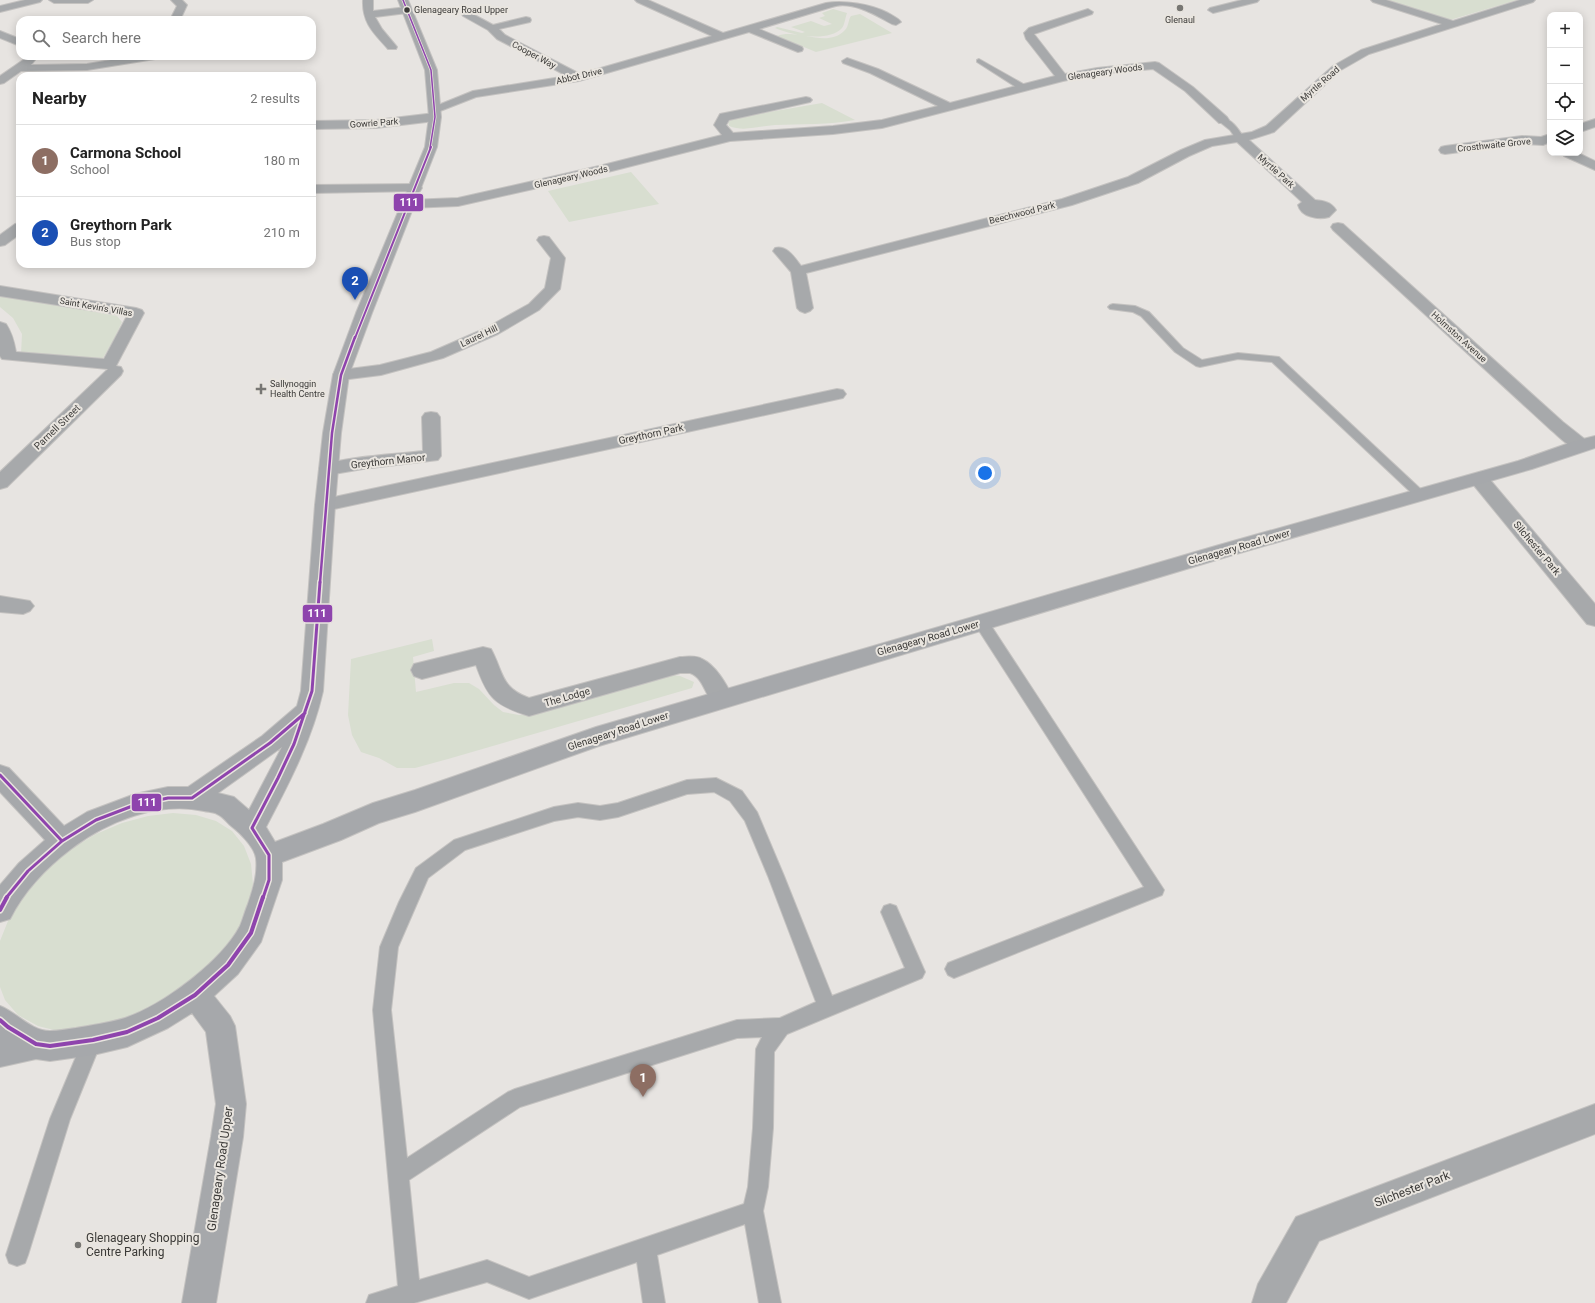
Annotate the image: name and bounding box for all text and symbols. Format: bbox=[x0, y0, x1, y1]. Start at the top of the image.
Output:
marker: Glenaul bbox=[1175, 3, 1185, 13]
marker: Glenageary Road Upper bbox=[402, 5, 412, 15]
place label: Glenageary Road Upper bbox=[414, 5, 508, 15]
map controls bbox=[1547, 12, 1583, 156]
button: + bbox=[1547, 12, 1583, 48]
place label: Glenaul bbox=[1165, 15, 1195, 25]
search box bbox=[16, 16, 316, 60]
icon: search bbox=[30, 27, 52, 49]
text: Search here bbox=[62, 29, 141, 47]
street label: Cooper Way bbox=[510, 39, 558, 71]
button: − bbox=[1547, 48, 1583, 84]
street label: Glenageary Woods bbox=[1067, 62, 1143, 82]
street label: Myrtle Road bbox=[1299, 64, 1341, 104]
street label: Abbot Drive bbox=[555, 66, 603, 86]
button: locate bbox=[1547, 84, 1583, 120]
text: Nearby bbox=[32, 88, 87, 108]
text: 2 results bbox=[250, 91, 300, 106]
street label: Gowrie Park bbox=[350, 116, 399, 130]
button: layers bbox=[1547, 120, 1583, 156]
street label: Crosthwaite Grove bbox=[1457, 136, 1531, 154]
text: Carmona School bbox=[70, 144, 181, 162]
street label: Myrtle Park bbox=[1256, 152, 1297, 190]
text: 1 bbox=[41, 153, 49, 168]
text: 180 m bbox=[263, 153, 300, 168]
text: School bbox=[70, 162, 110, 177]
street label: Glenageary Woods bbox=[533, 164, 609, 190]
line badge: 111 bbox=[393, 193, 424, 212]
text: 111 bbox=[400, 196, 418, 209]
street label: Beechwood Park bbox=[988, 200, 1056, 226]
text: Greythorn Park bbox=[70, 216, 172, 234]
text: 2 bbox=[41, 225, 49, 240]
text: 210 m bbox=[263, 225, 300, 240]
text: Bus stop bbox=[70, 234, 121, 249]
pin: 2 bbox=[342, 267, 368, 300]
street label: Saint Kevin's Villas bbox=[59, 296, 134, 318]
street label: Holmston Avenue bbox=[1429, 310, 1489, 365]
street label: Laurel Hill bbox=[459, 323, 499, 349]
place label: Sallynoggin Health Centre bbox=[270, 379, 325, 399]
marker: Sallynoggin Health Centre bbox=[255, 383, 267, 395]
street label: Parnell Street bbox=[32, 402, 82, 452]
street label: Greythorn Park bbox=[618, 422, 685, 446]
street label: Greythorn Manor bbox=[350, 452, 426, 470]
your location bbox=[975, 463, 995, 483]
street label: Silchester Park bbox=[1511, 519, 1563, 578]
street label: Glenageary Road Lower bbox=[1187, 527, 1292, 567]
line badge: 111 bbox=[302, 604, 333, 623]
text: 111 bbox=[308, 607, 326, 620]
street label: Glenageary Road Lower bbox=[876, 618, 981, 658]
street label: The Lodge bbox=[543, 685, 591, 709]
street label: Glenageary Road Lower bbox=[566, 709, 670, 752]
line badge: 111 bbox=[131, 793, 162, 812]
text: 111 bbox=[138, 796, 156, 809]
pin: 1 bbox=[630, 1064, 656, 1097]
street label: Glenageary Road Upper bbox=[204, 1106, 236, 1232]
street label: Silchester Park bbox=[1372, 1168, 1453, 1210]
place label: Glenageary Shopping Centre Parking bbox=[86, 1231, 199, 1259]
marker: Glenageary Shopping Centre Parking bbox=[73, 1240, 83, 1250]

